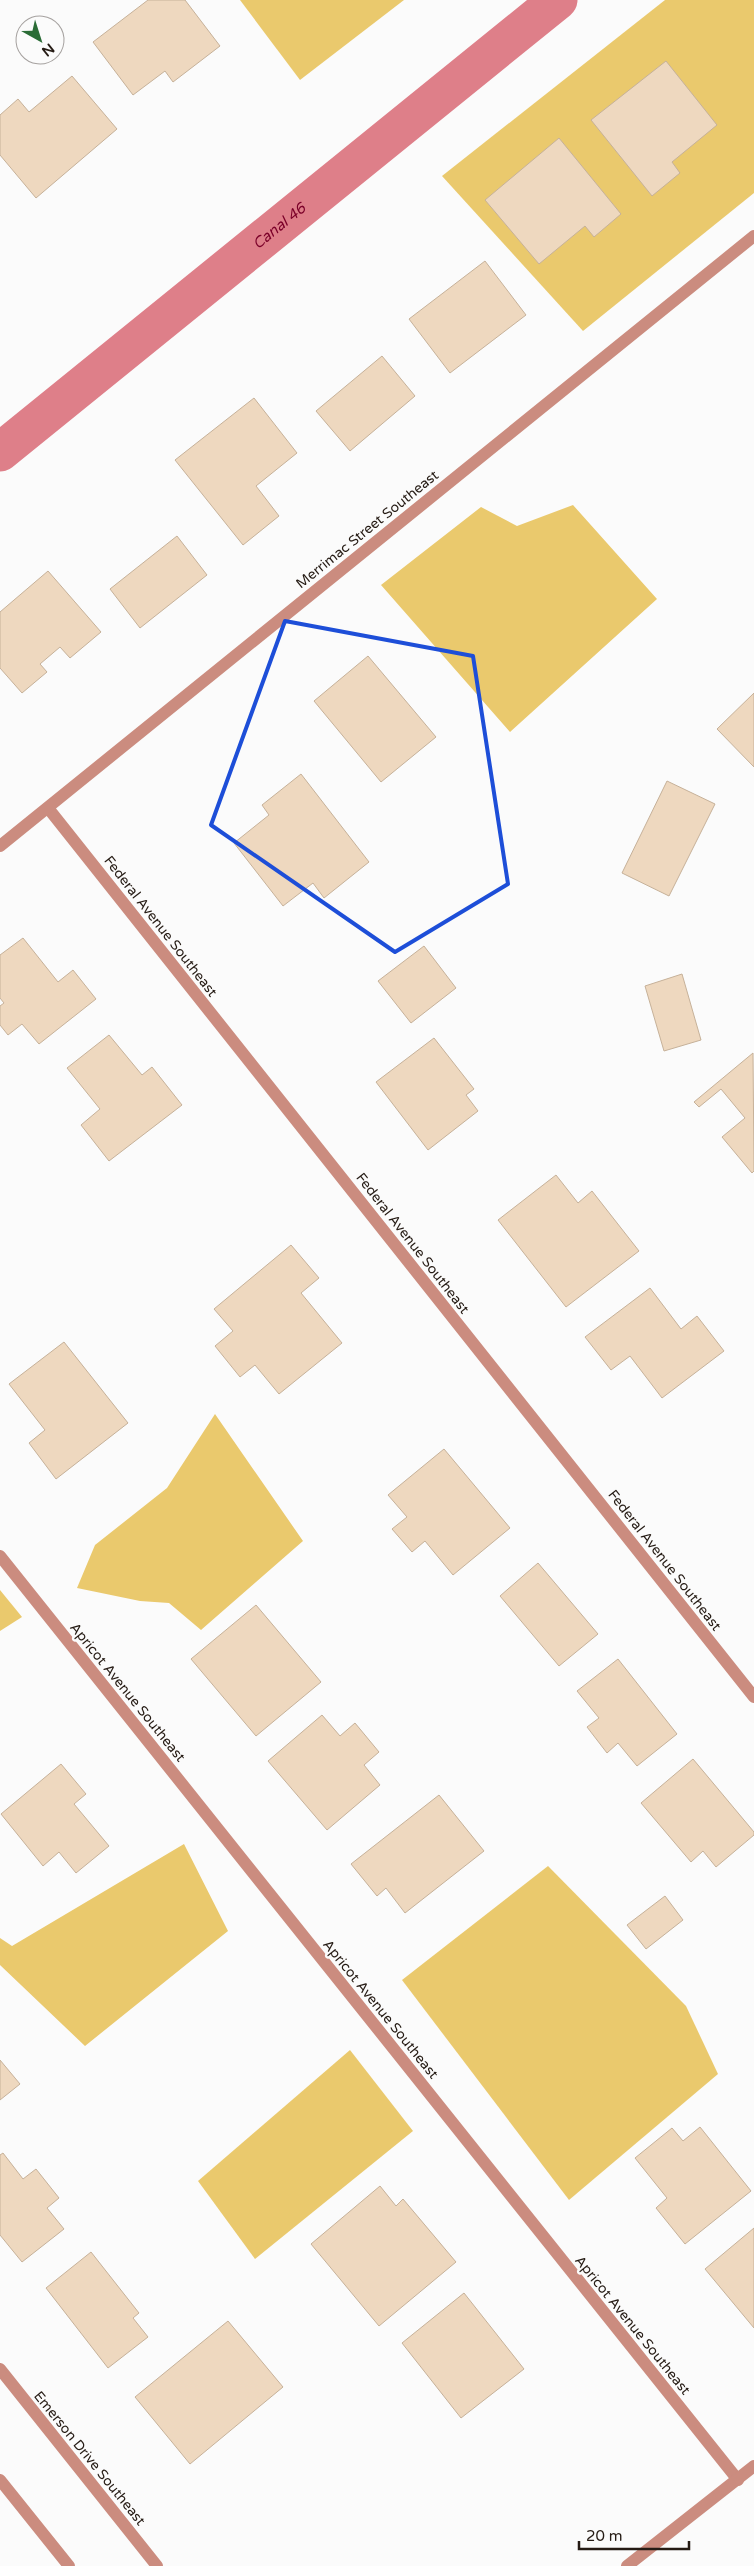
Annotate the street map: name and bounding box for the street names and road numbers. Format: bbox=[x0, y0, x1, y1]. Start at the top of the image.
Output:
street label: Merrimac Street Southeast bbox=[293, 466, 442, 592]
street label: Federal Avenue Southeast bbox=[100, 852, 221, 1001]
street label: Federal Avenue Southeast bbox=[352, 1169, 473, 1318]
street label: Federal Avenue Southeast bbox=[604, 1486, 725, 1635]
street label: Apricot Avenue Southeast bbox=[66, 1619, 189, 1766]
street label: Apricot Avenue Southeast bbox=[319, 1936, 442, 2083]
street label: Apricot Avenue Southeast bbox=[571, 2252, 694, 2399]
street label: Emerson Drive Southeast bbox=[30, 2388, 149, 2529]

